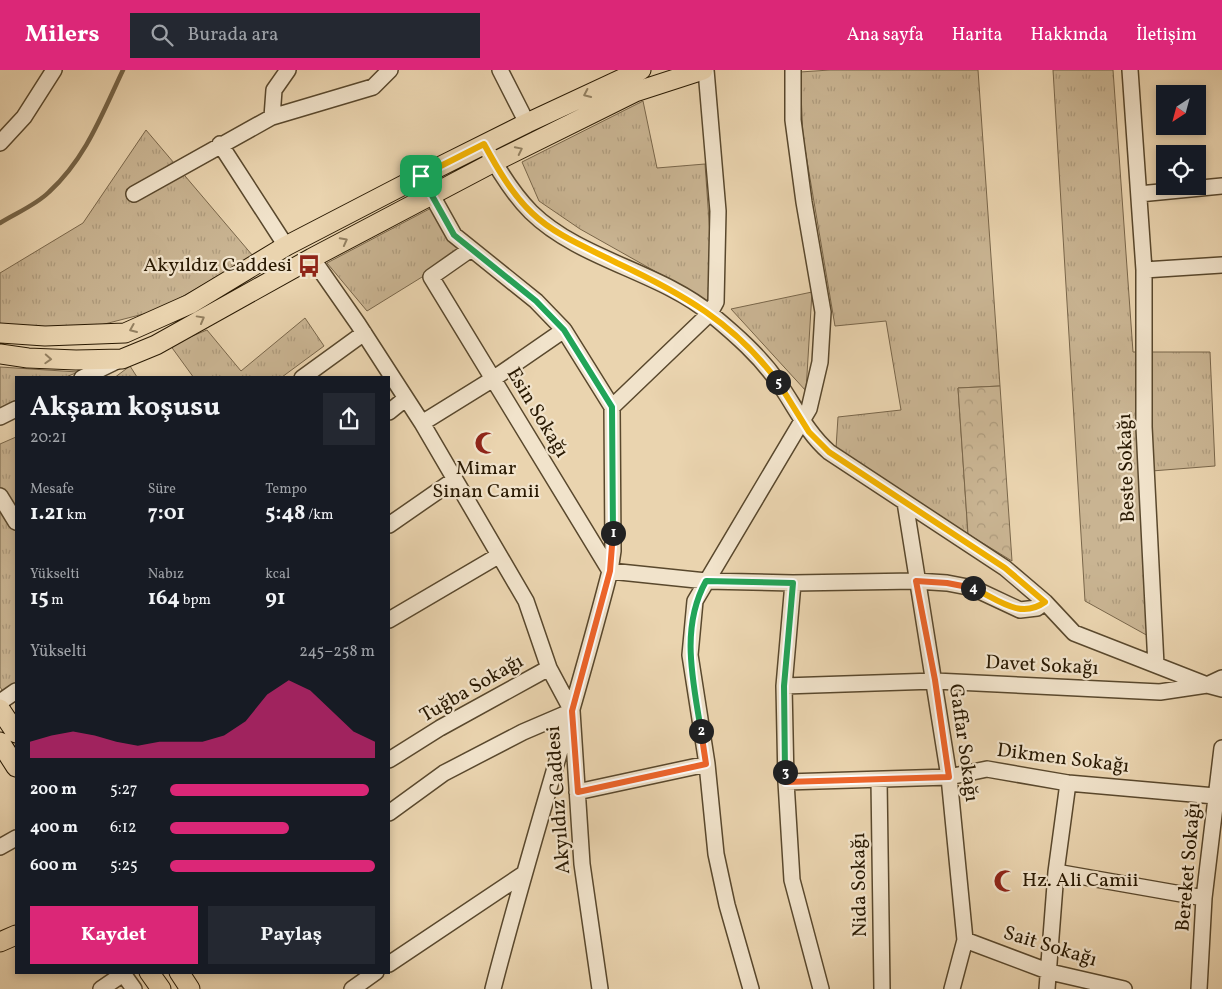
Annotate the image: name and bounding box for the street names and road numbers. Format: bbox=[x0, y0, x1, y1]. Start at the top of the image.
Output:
street label: Esin Sokağı bbox=[499, 362, 575, 464]
street label: Beste Sokağı bbox=[1111, 413, 1143, 523]
street label: Tuğba Sokağı bbox=[415, 648, 529, 730]
street label: Davet Sokağı bbox=[985, 649, 1099, 683]
street label: Gaffar Sokağı bbox=[941, 682, 985, 804]
street label: Akyıldız Caddesi bbox=[540, 725, 578, 875]
street label: Dikmen Sokağı bbox=[995, 737, 1131, 781]
street label: Bereket Sokağı bbox=[1169, 801, 1209, 933]
street label: Nida Sokağı bbox=[845, 832, 875, 938]
street label: Sait Sokağı bbox=[1000, 919, 1100, 975]

